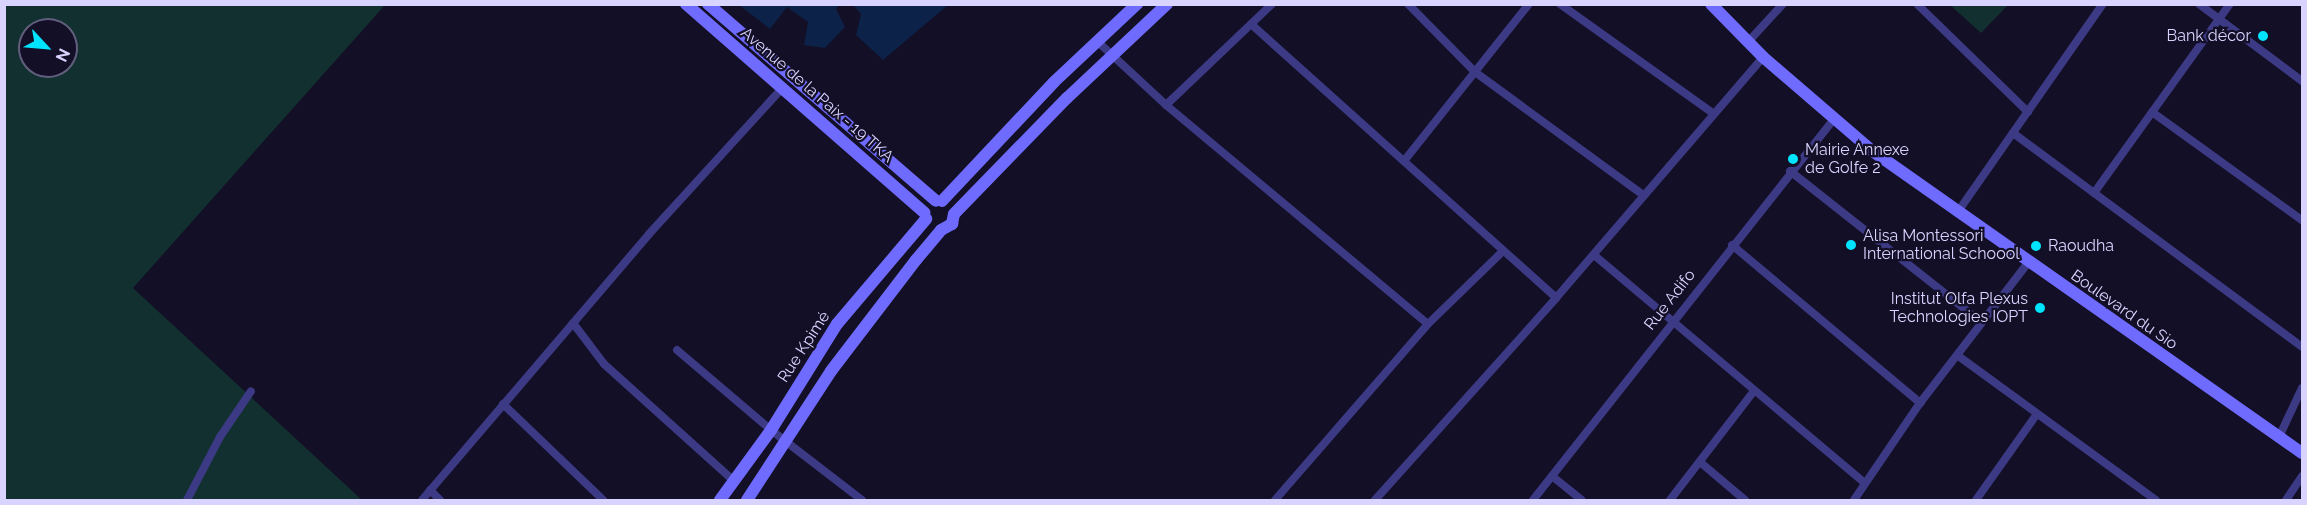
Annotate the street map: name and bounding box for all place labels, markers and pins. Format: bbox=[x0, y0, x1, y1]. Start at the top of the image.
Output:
place label: Bank décor bbox=[2167, 26, 2251, 46]
marker: Bank décor bbox=[2256, 29, 2270, 43]
place label: Mairie Annexe de Golfe 2 bbox=[1805, 140, 1909, 178]
marker: Mairie Annexe de Golfe 2 bbox=[1786, 152, 1800, 166]
place label: Alisa Montessori International Schoool bbox=[1863, 226, 2020, 264]
place label: Raoudha bbox=[2048, 236, 2114, 256]
marker: Alisa Montessori International Schoool bbox=[1844, 238, 1858, 252]
marker: Raoudha bbox=[2029, 239, 2043, 253]
place label: Institut Olfa Plexus Technologies IOPT bbox=[1890, 289, 2028, 327]
marker: Institut Olfa Plexus Technologies IOPT bbox=[2033, 301, 2047, 315]

